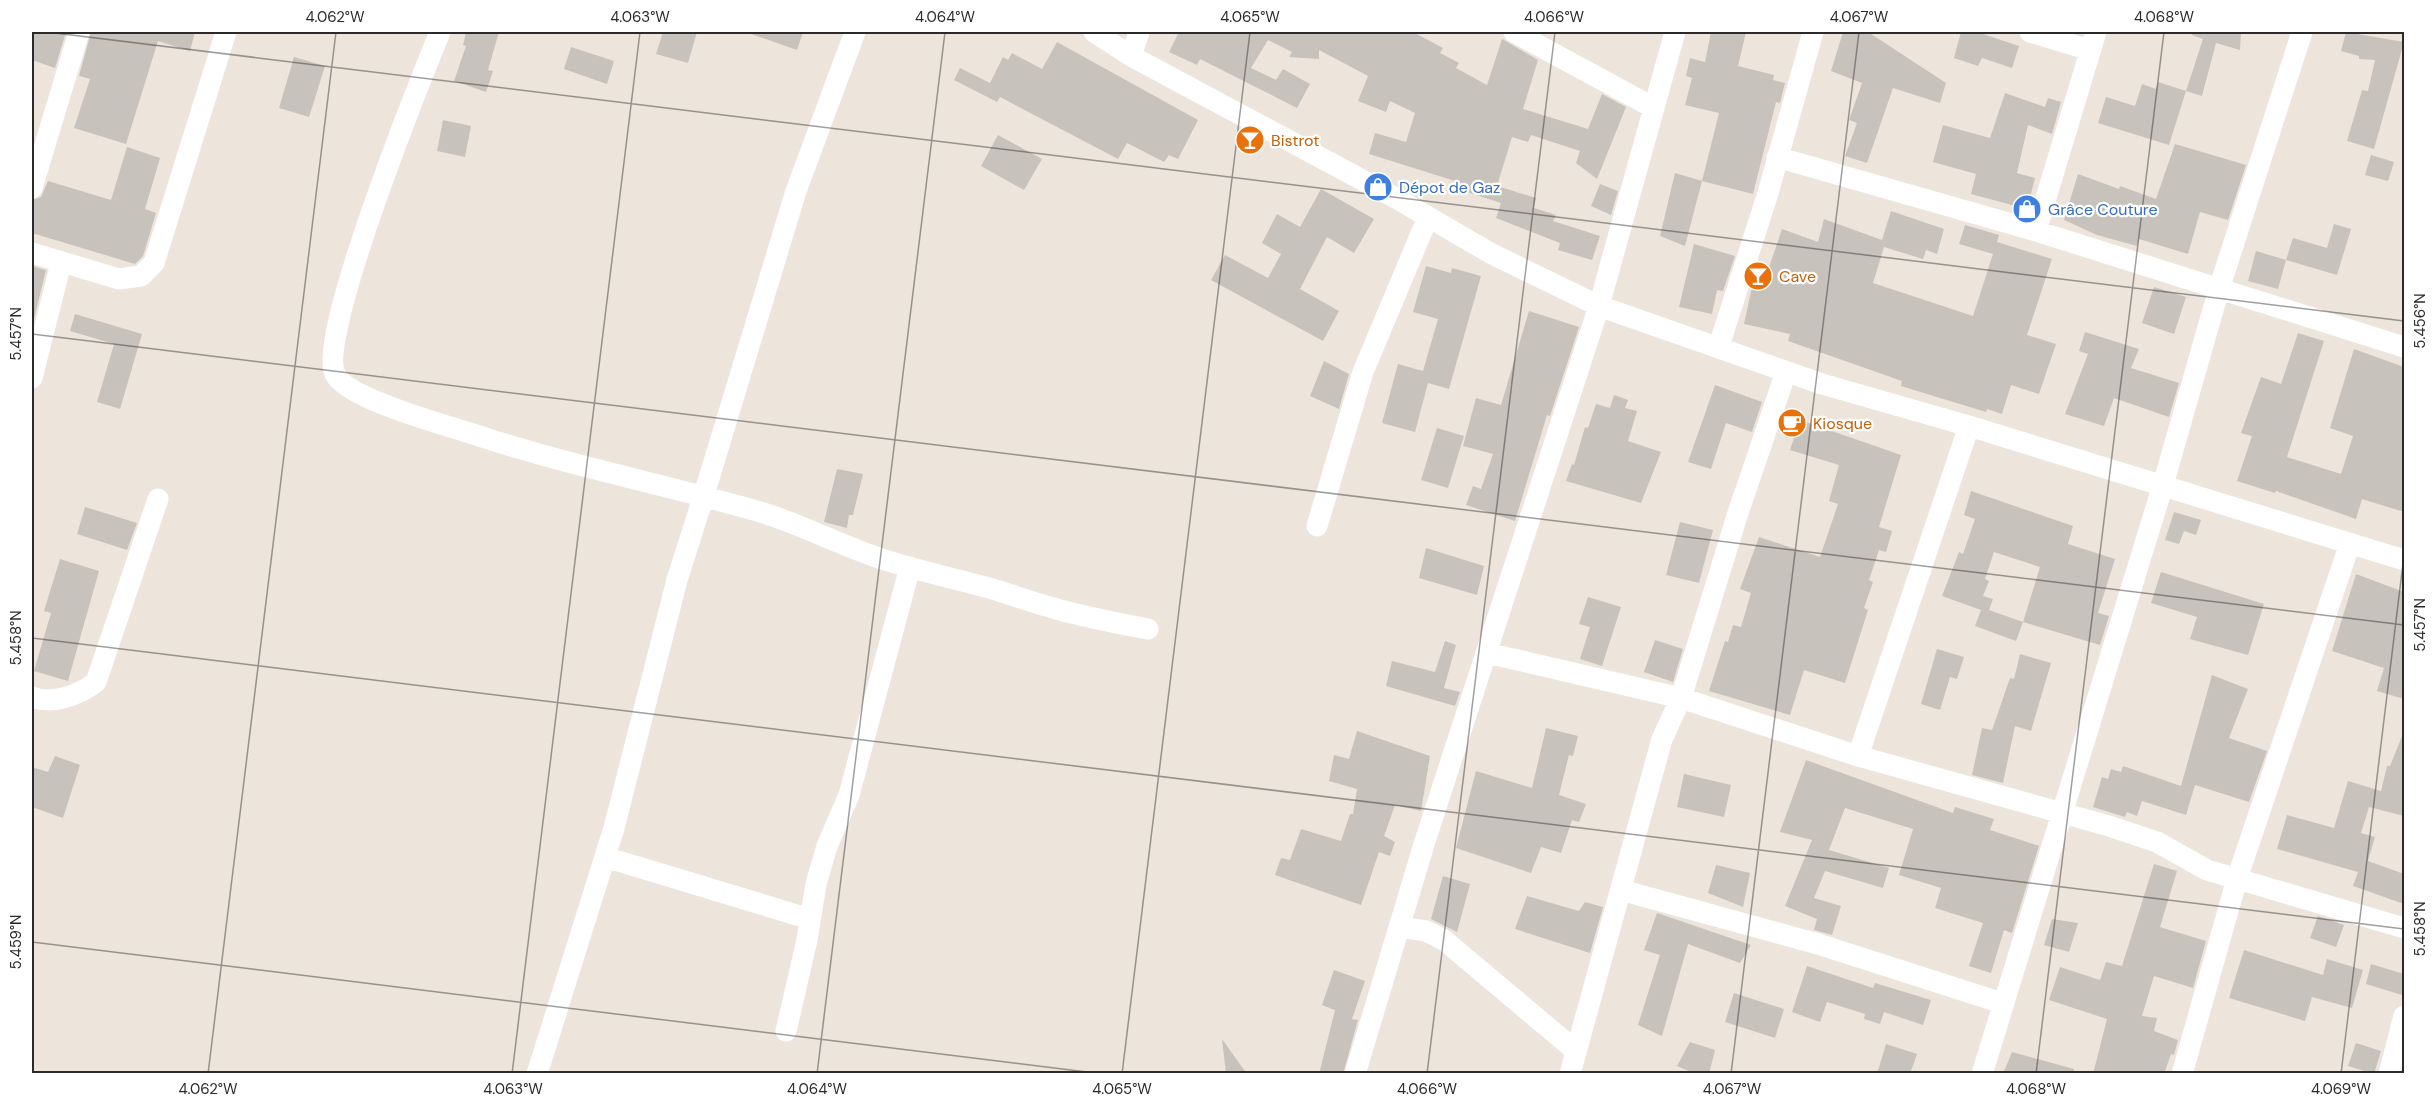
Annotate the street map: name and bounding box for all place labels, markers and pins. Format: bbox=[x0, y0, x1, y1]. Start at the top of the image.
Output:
bar icon: Bistrot bbox=[1234, 124, 1266, 156]
place label: Bistrot bbox=[1271, 130, 1320, 151]
shop icon: Dépot de Gaz bbox=[1362, 171, 1394, 203]
place label: Dépot de Gaz bbox=[1399, 177, 1500, 198]
shop icon: Grâce Couture bbox=[2011, 193, 2043, 225]
place label: Grâce Couture bbox=[2048, 199, 2158, 220]
bar icon: Cave bbox=[1742, 260, 1774, 292]
place label: Cave bbox=[1779, 266, 1816, 287]
cafe icon: Kiosque bbox=[1776, 407, 1808, 439]
place label: Kiosque bbox=[1813, 413, 1872, 434]

